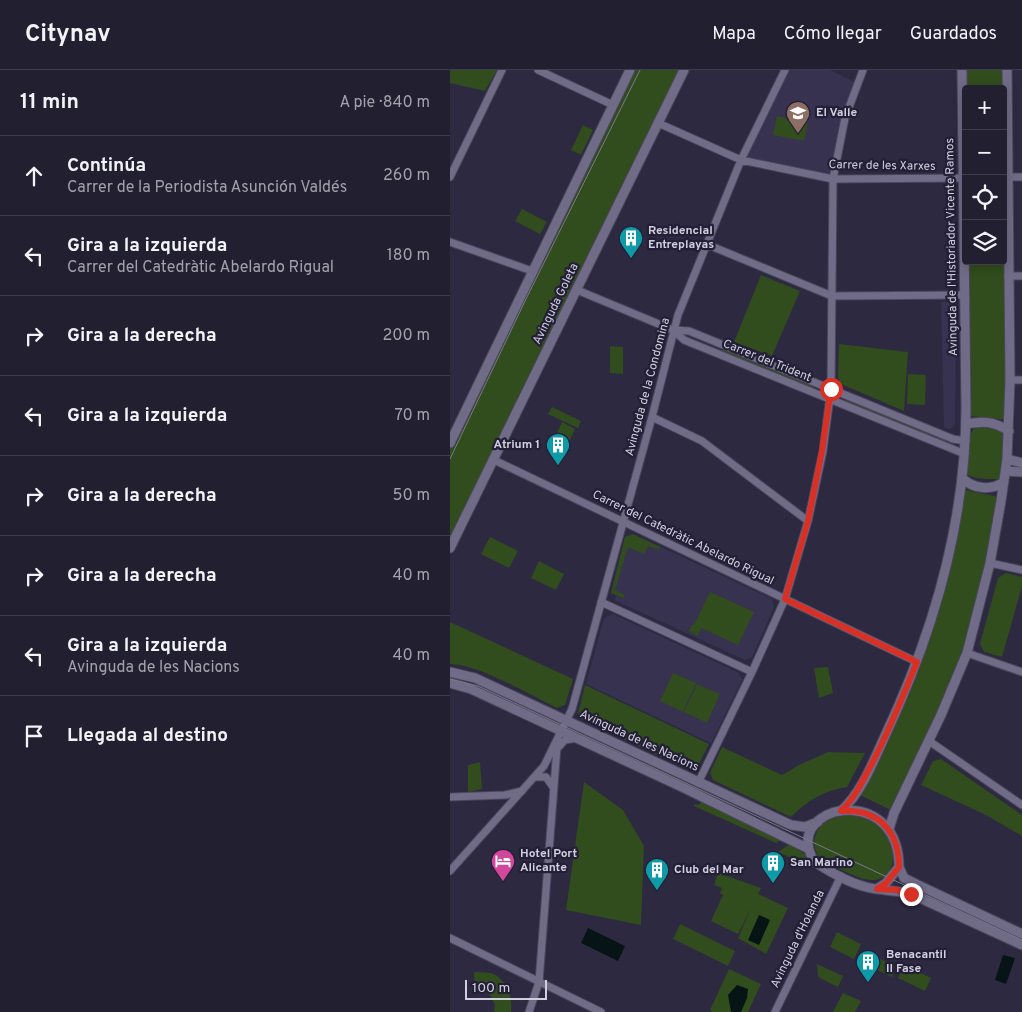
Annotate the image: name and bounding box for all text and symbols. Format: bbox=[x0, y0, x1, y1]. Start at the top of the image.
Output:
text: Citynav bbox=[25, 20, 111, 50]
text: Mapa bbox=[712, 23, 756, 46]
text: Cómo llegar bbox=[784, 23, 882, 46]
text: Guardados bbox=[910, 23, 997, 46]
map controls bbox=[962, 85, 1007, 265]
button: + bbox=[962, 85, 1007, 130]
text: 11 min bbox=[20, 89, 79, 116]
text: A pie · 840 m bbox=[339, 93, 430, 113]
school or university icon: El Valle bbox=[785, 100, 811, 134]
place label: El Valle bbox=[816, 105, 857, 121]
button: − bbox=[962, 130, 1007, 175]
street label: Avinguda de l'Historiador Vicente Ramos bbox=[942, 138, 962, 356]
text: Continúa bbox=[67, 154, 146, 178]
street label: Carrer de les Xarxes bbox=[828, 157, 936, 175]
icon: ahead bbox=[20, 162, 48, 190]
text: 260 m bbox=[383, 166, 430, 186]
button: locate bbox=[962, 175, 1007, 220]
text: Carrer de la Periodista Asunción Valdés bbox=[67, 178, 347, 198]
button: layers bbox=[962, 220, 1007, 265]
place label: Residencial Entreplayas bbox=[648, 223, 714, 253]
building icon: Residencial Entreplayas bbox=[618, 225, 644, 259]
text: Gira a la izquierda bbox=[67, 234, 227, 258]
icon: left bbox=[20, 242, 48, 270]
text: 180 m bbox=[387, 246, 430, 266]
text: Carrer del Catedràtic Abelardo Rigual bbox=[67, 258, 334, 278]
street label: Avinguda Goleta bbox=[529, 261, 583, 347]
street label: Avinguda de la Condomina bbox=[622, 316, 674, 458]
icon: right bbox=[20, 322, 48, 350]
text: Gira a la derecha bbox=[67, 324, 217, 348]
text: 200 m bbox=[382, 326, 430, 346]
street label: Carrer del Trident bbox=[720, 336, 814, 386]
route start bbox=[820, 378, 843, 401]
icon: left bbox=[20, 402, 48, 430]
text: Gira a la izquierda bbox=[67, 404, 227, 428]
text: 70 m bbox=[395, 406, 430, 426]
building icon: Atrium 1 bbox=[545, 432, 571, 466]
place label: Atrium 1 bbox=[494, 437, 540, 453]
icon: right bbox=[20, 482, 48, 510]
text: Gira a la derecha bbox=[67, 484, 217, 508]
text: 50 m bbox=[393, 486, 430, 506]
street label: Carrer del Catedràtic Abelardo Rigual bbox=[589, 487, 777, 589]
icon: right bbox=[20, 562, 48, 590]
text: Gira a la derecha bbox=[67, 564, 217, 588]
text: 40 m bbox=[392, 566, 430, 586]
text: Gira a la izquierda bbox=[67, 634, 227, 658]
icon: left bbox=[20, 642, 48, 670]
text: 40 m bbox=[392, 646, 430, 666]
text: Avinguda de les Nacions bbox=[67, 658, 240, 678]
street label: Avinguda de les Nacions bbox=[577, 706, 701, 776]
icon: arrive bbox=[20, 722, 48, 750]
text: Llegada al destino bbox=[67, 724, 228, 748]
place label: Hotel Port Alicante bbox=[520, 846, 577, 876]
hotel icon: Hotel Port Alicante bbox=[490, 848, 516, 882]
building icon: San Marino bbox=[760, 850, 786, 884]
place label: San Marino bbox=[790, 855, 853, 871]
building icon: Club del Mar bbox=[644, 857, 670, 891]
place label: Club del Mar bbox=[674, 862, 744, 878]
route end bbox=[900, 883, 923, 906]
street label: Avinguda d'Holanda bbox=[767, 887, 829, 991]
place label: Benacantil II Fase bbox=[886, 947, 946, 977]
building icon: Benacantil II Fase bbox=[855, 949, 881, 983]
scale bar bbox=[465, 977, 548, 1000]
text: 100 m bbox=[472, 980, 510, 997]

